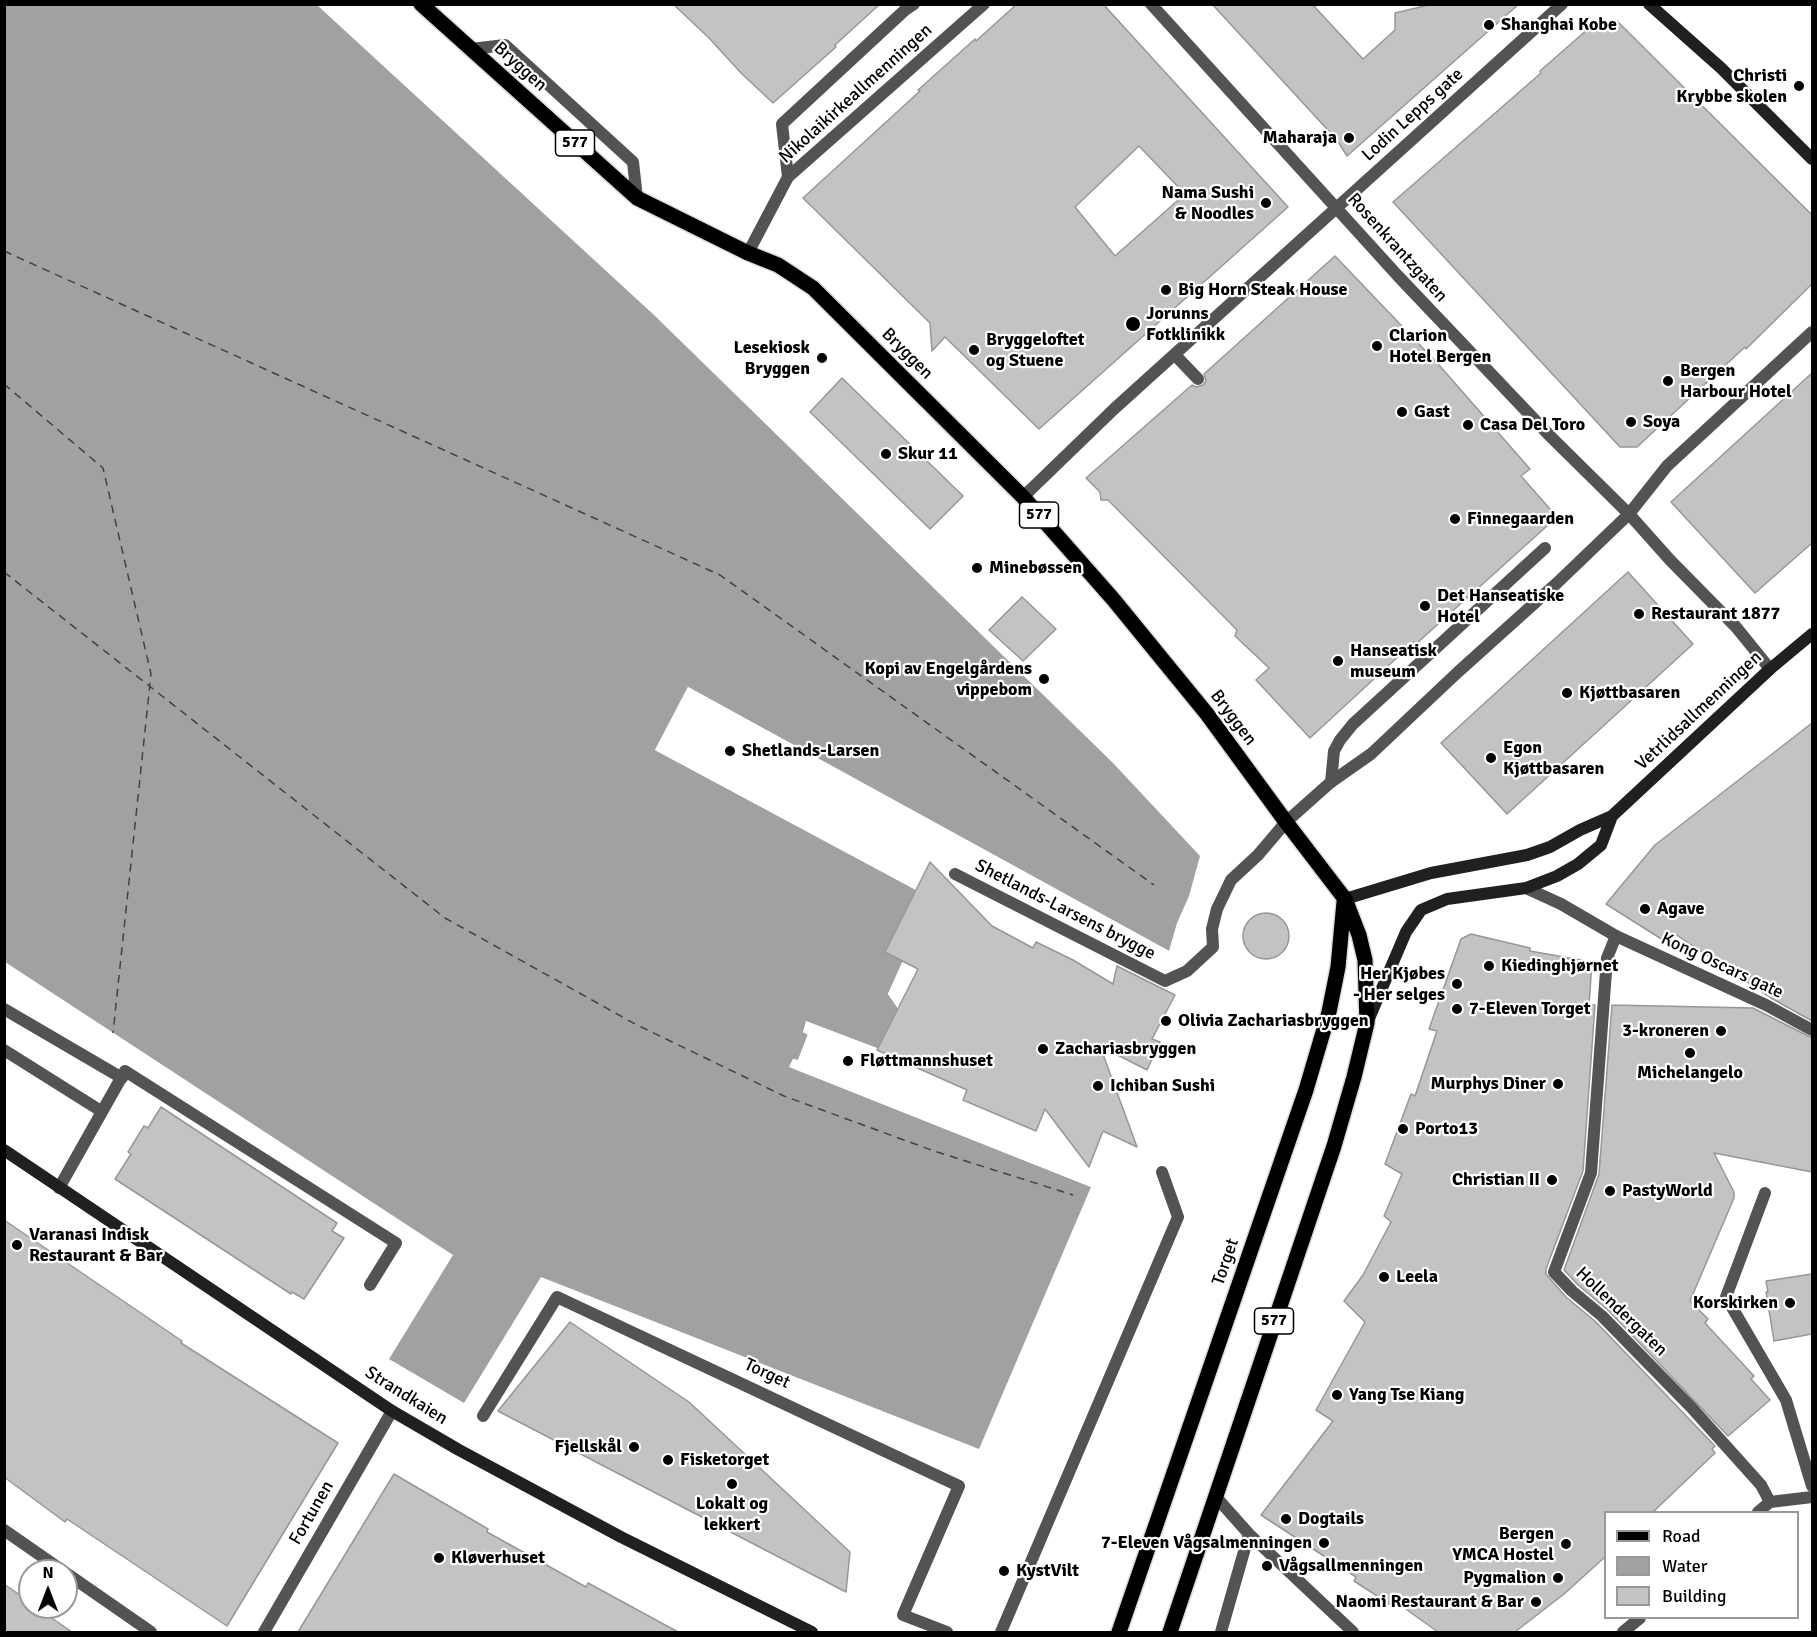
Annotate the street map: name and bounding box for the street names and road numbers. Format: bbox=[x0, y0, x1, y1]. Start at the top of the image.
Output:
street label: Nikolaikirkeallmenningen bbox=[775, 20, 937, 168]
street label: Bryggen bbox=[489, 38, 551, 96]
street label: Lodin Lepps gate bbox=[1358, 64, 1468, 166]
road number: 577 bbox=[556, 130, 594, 156]
street label: Rosenkrantzgaten bbox=[1342, 189, 1452, 307]
street label: Bryggen bbox=[877, 324, 937, 384]
road number: 577 bbox=[1020, 502, 1058, 528]
street label: Vetrlidsallmenningen bbox=[1632, 647, 1766, 775]
street label: Bryggen bbox=[1205, 686, 1261, 750]
street label: Shetlands-Larsens brygge bbox=[971, 855, 1159, 965]
street label: Kong Oscars gate bbox=[1657, 928, 1787, 1004]
street label: Torget bbox=[1208, 1236, 1244, 1288]
street label: Hollendergaten bbox=[1571, 1263, 1671, 1361]
road number: 577 bbox=[1254, 1308, 1294, 1334]
street label: Torget bbox=[741, 1354, 793, 1394]
street label: Strandkaien bbox=[361, 1362, 451, 1430]
street label: Fortunen bbox=[285, 1477, 339, 1549]

